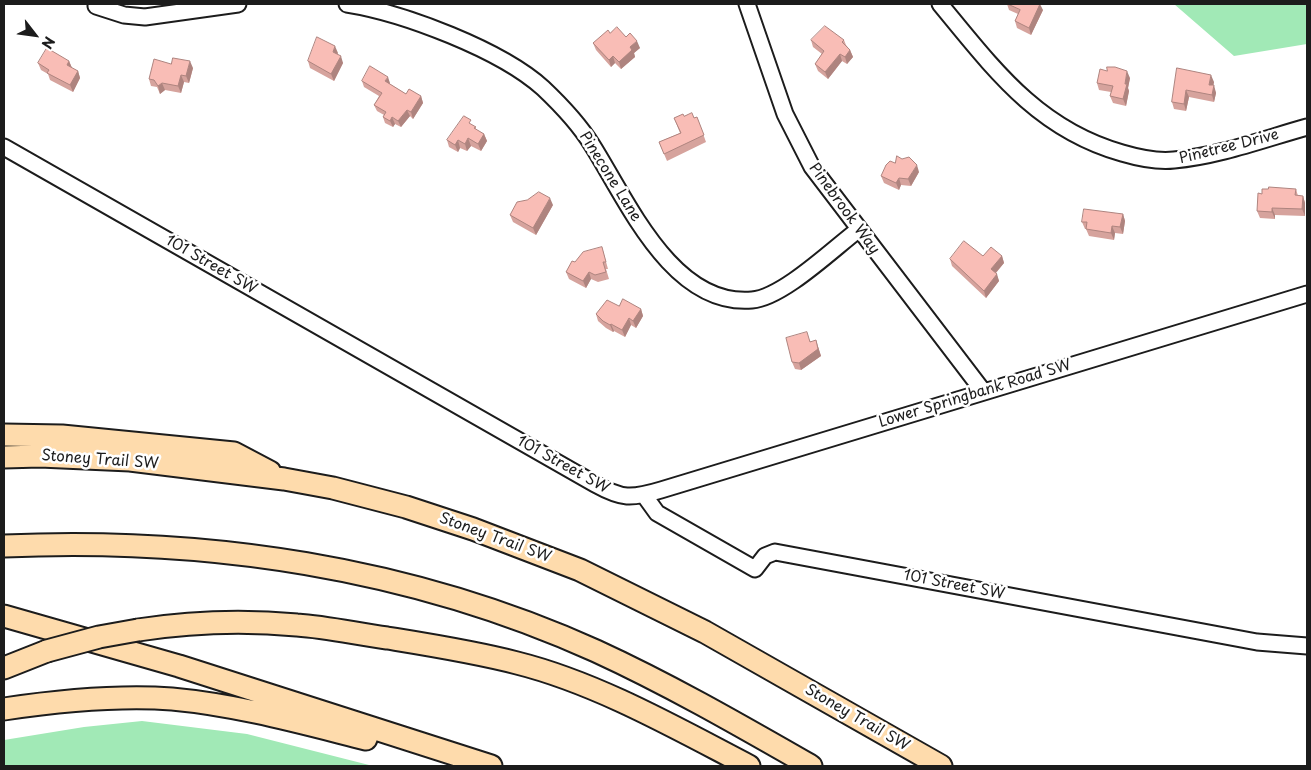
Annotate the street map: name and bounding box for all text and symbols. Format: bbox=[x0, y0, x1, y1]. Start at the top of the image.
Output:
north arrow bbox=[10, 10, 60, 60]
text: N bbox=[37, 33, 60, 53]
street label: Pinetree Drive bbox=[1177, 126, 1281, 168]
street label: Pinecone Lane bbox=[575, 129, 645, 225]
street label: Pinebrook Way bbox=[805, 160, 883, 258]
street label: 101 Street SW bbox=[162, 232, 260, 298]
street label: Lower Springbank Road SW bbox=[877, 356, 1073, 432]
street label: 101 Street SW bbox=[514, 432, 612, 498]
street label: Stoney Trail SW bbox=[41, 447, 159, 473]
street label: Stoney Trail SW bbox=[437, 509, 553, 567]
street label: 101 Street SW bbox=[902, 566, 1006, 604]
street label: Stoney Trail SW bbox=[802, 681, 912, 755]

